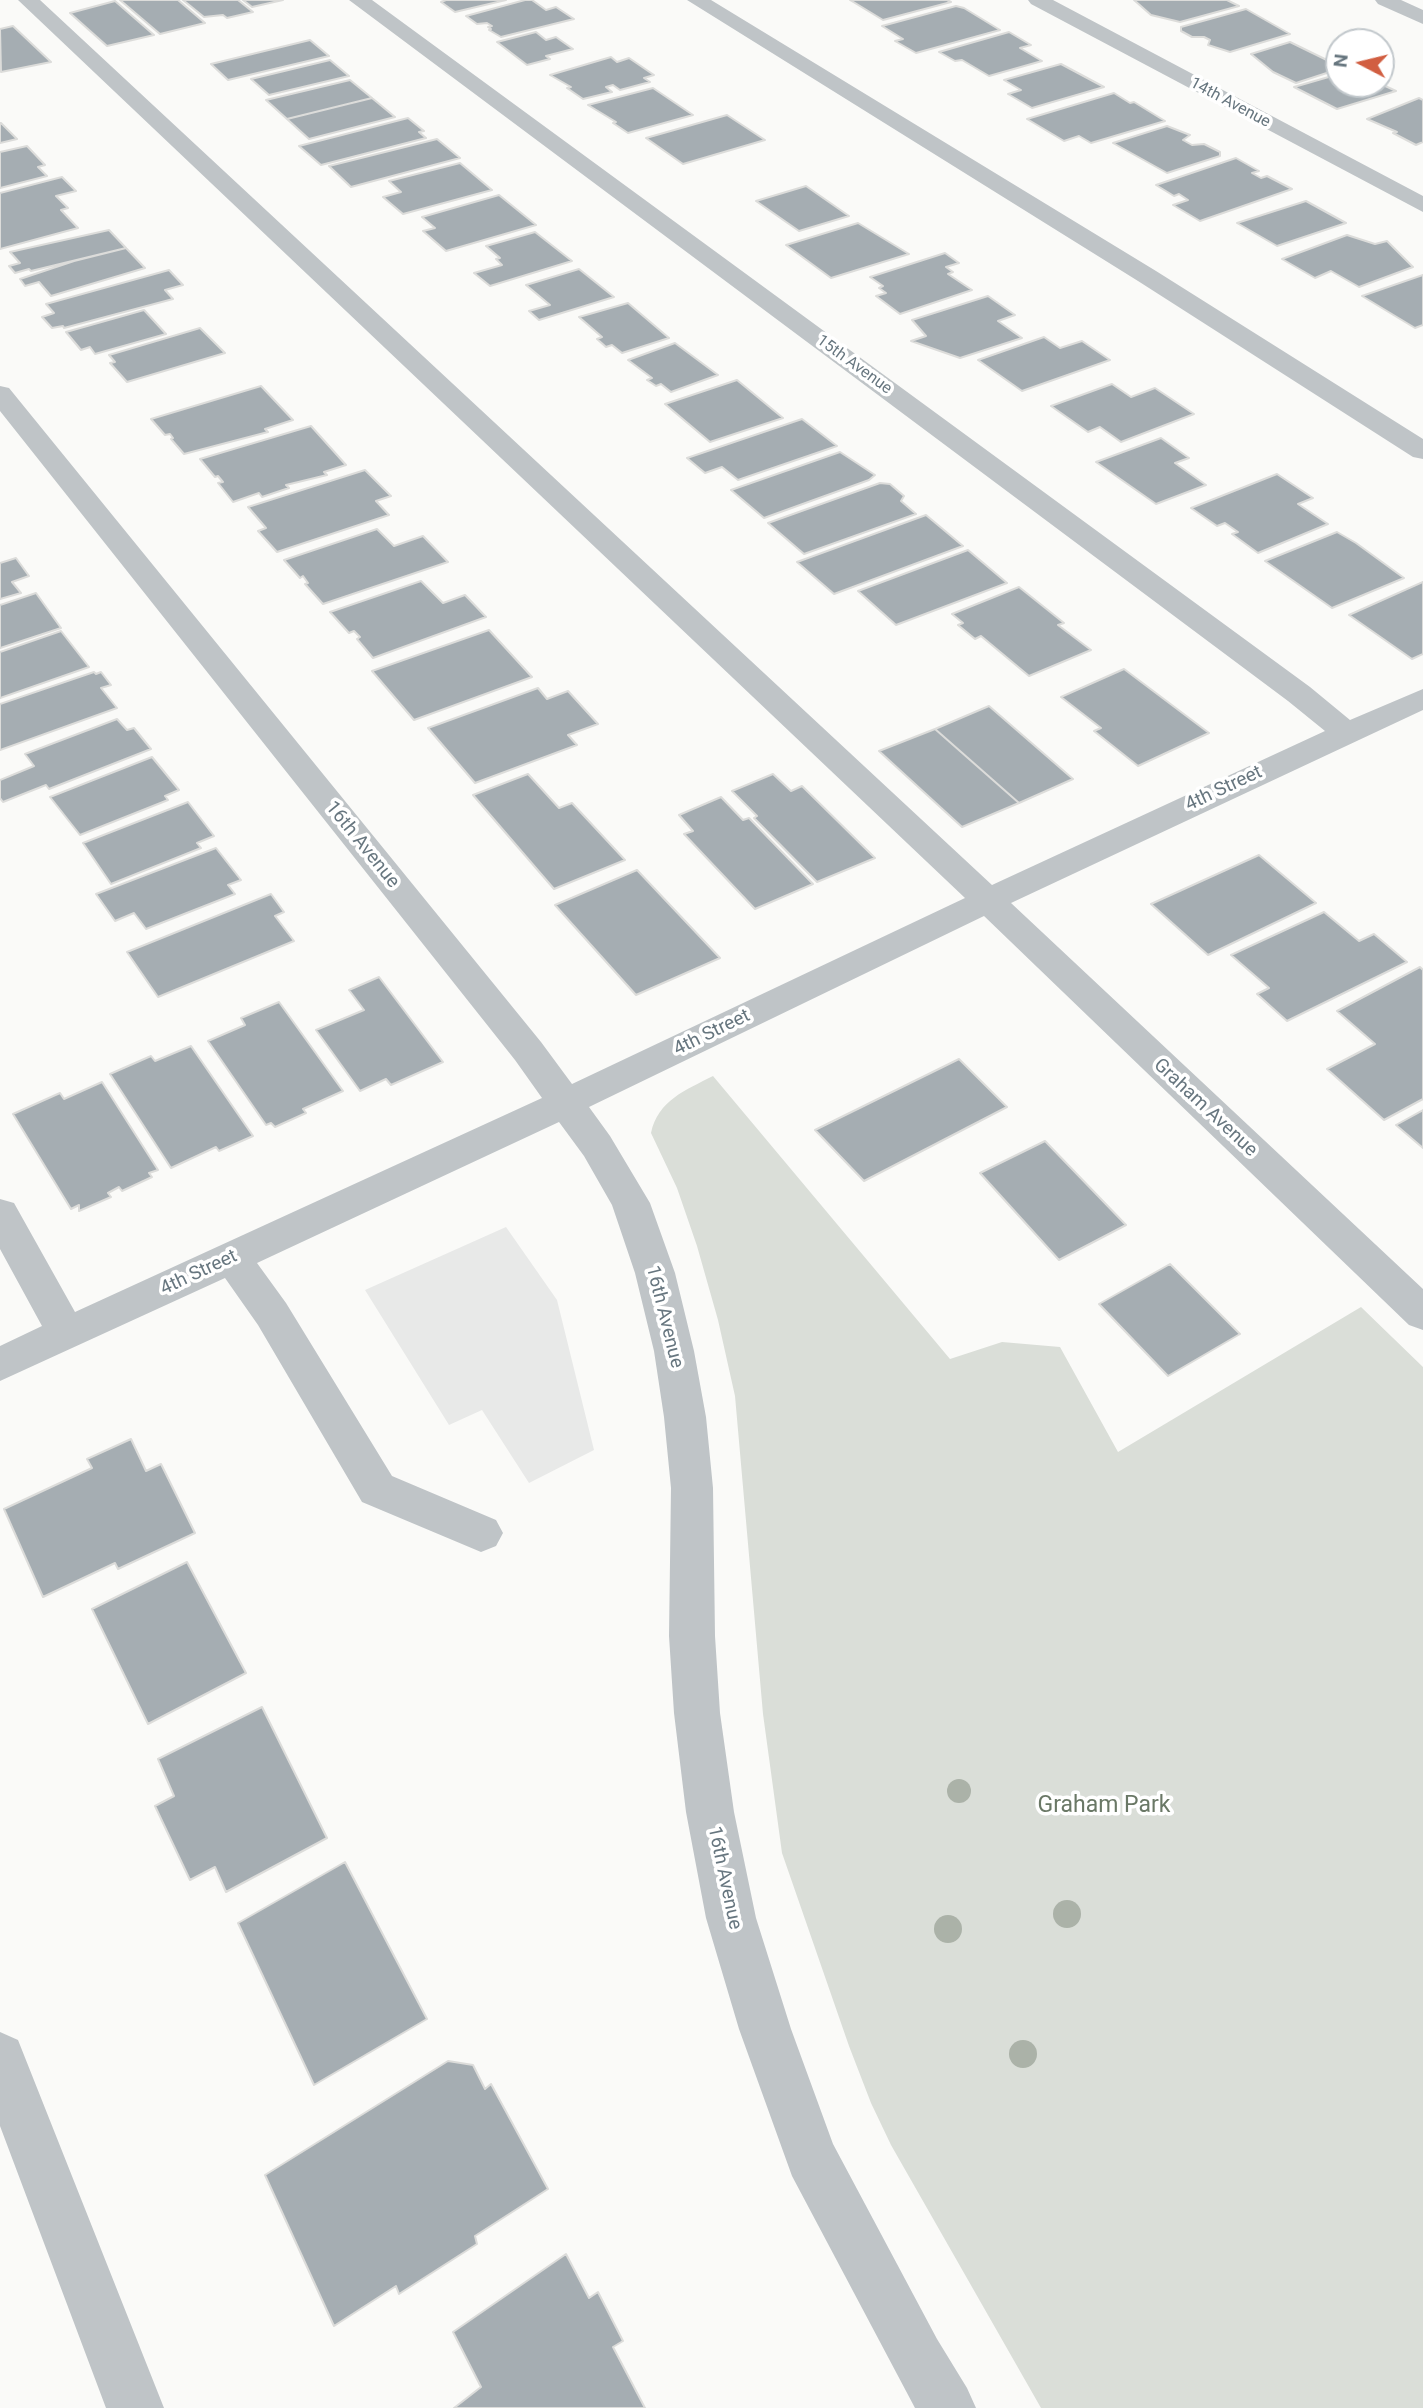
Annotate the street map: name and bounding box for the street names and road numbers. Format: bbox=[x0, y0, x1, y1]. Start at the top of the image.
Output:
street label: 14th Avenue bbox=[1187, 74, 1273, 132]
street label: 15th Avenue bbox=[813, 331, 895, 399]
street label: 4th Street bbox=[1182, 761, 1266, 817]
street label: 16th Avenue bbox=[320, 797, 404, 893]
street label: 4th Street bbox=[670, 1005, 754, 1061]
street label: Graham Avenue bbox=[1148, 1054, 1262, 1162]
street label: 4th Street bbox=[157, 1245, 241, 1301]
street label: 16th Avenue bbox=[640, 1263, 688, 1371]
street label: 16th Avenue bbox=[702, 1824, 746, 1932]

